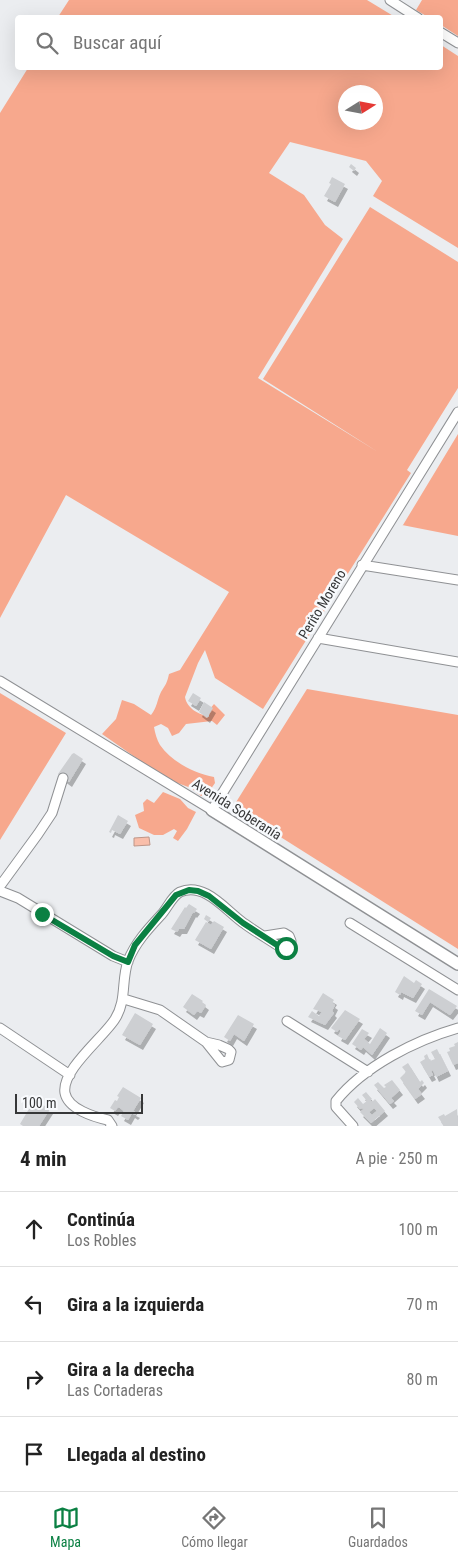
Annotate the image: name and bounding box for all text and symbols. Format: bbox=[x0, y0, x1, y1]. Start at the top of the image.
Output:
search box bbox=[15, 15, 443, 70]
icon: search bbox=[33, 29, 61, 57]
text: Buscar aquí bbox=[73, 31, 162, 54]
north arrow bbox=[338, 85, 383, 130]
street label: Perito Moreno bbox=[295, 566, 349, 642]
street label: Avenida Soberanía bbox=[189, 775, 285, 843]
route end bbox=[31, 903, 54, 926]
route start bbox=[275, 937, 298, 960]
scale bar bbox=[15, 1091, 142, 1114]
text: 100 m bbox=[22, 1095, 57, 1111]
text: 4 min bbox=[20, 1147, 67, 1171]
text: A pie · 250 m bbox=[355, 1149, 438, 1168]
text: Continúa bbox=[67, 1208, 135, 1231]
icon: ahead bbox=[20, 1215, 48, 1243]
text: 100 m bbox=[399, 1220, 438, 1239]
text: Los Robles bbox=[67, 1231, 137, 1250]
icon: left bbox=[20, 1290, 48, 1318]
text: Gira a la izquierda bbox=[67, 1293, 204, 1316]
text: 70 m bbox=[406, 1295, 438, 1314]
text: Gira a la derecha bbox=[67, 1358, 194, 1381]
icon: right bbox=[20, 1365, 48, 1393]
text: 80 m bbox=[406, 1370, 438, 1389]
text: Las Cortaderas bbox=[67, 1381, 163, 1400]
icon: arrive bbox=[20, 1440, 48, 1468]
text: Llegada al destino bbox=[67, 1443, 206, 1466]
tab: Mapa bbox=[50, 1504, 81, 1550]
tab: Cómo llegar bbox=[181, 1504, 248, 1550]
tab: Guardados bbox=[348, 1504, 408, 1550]

